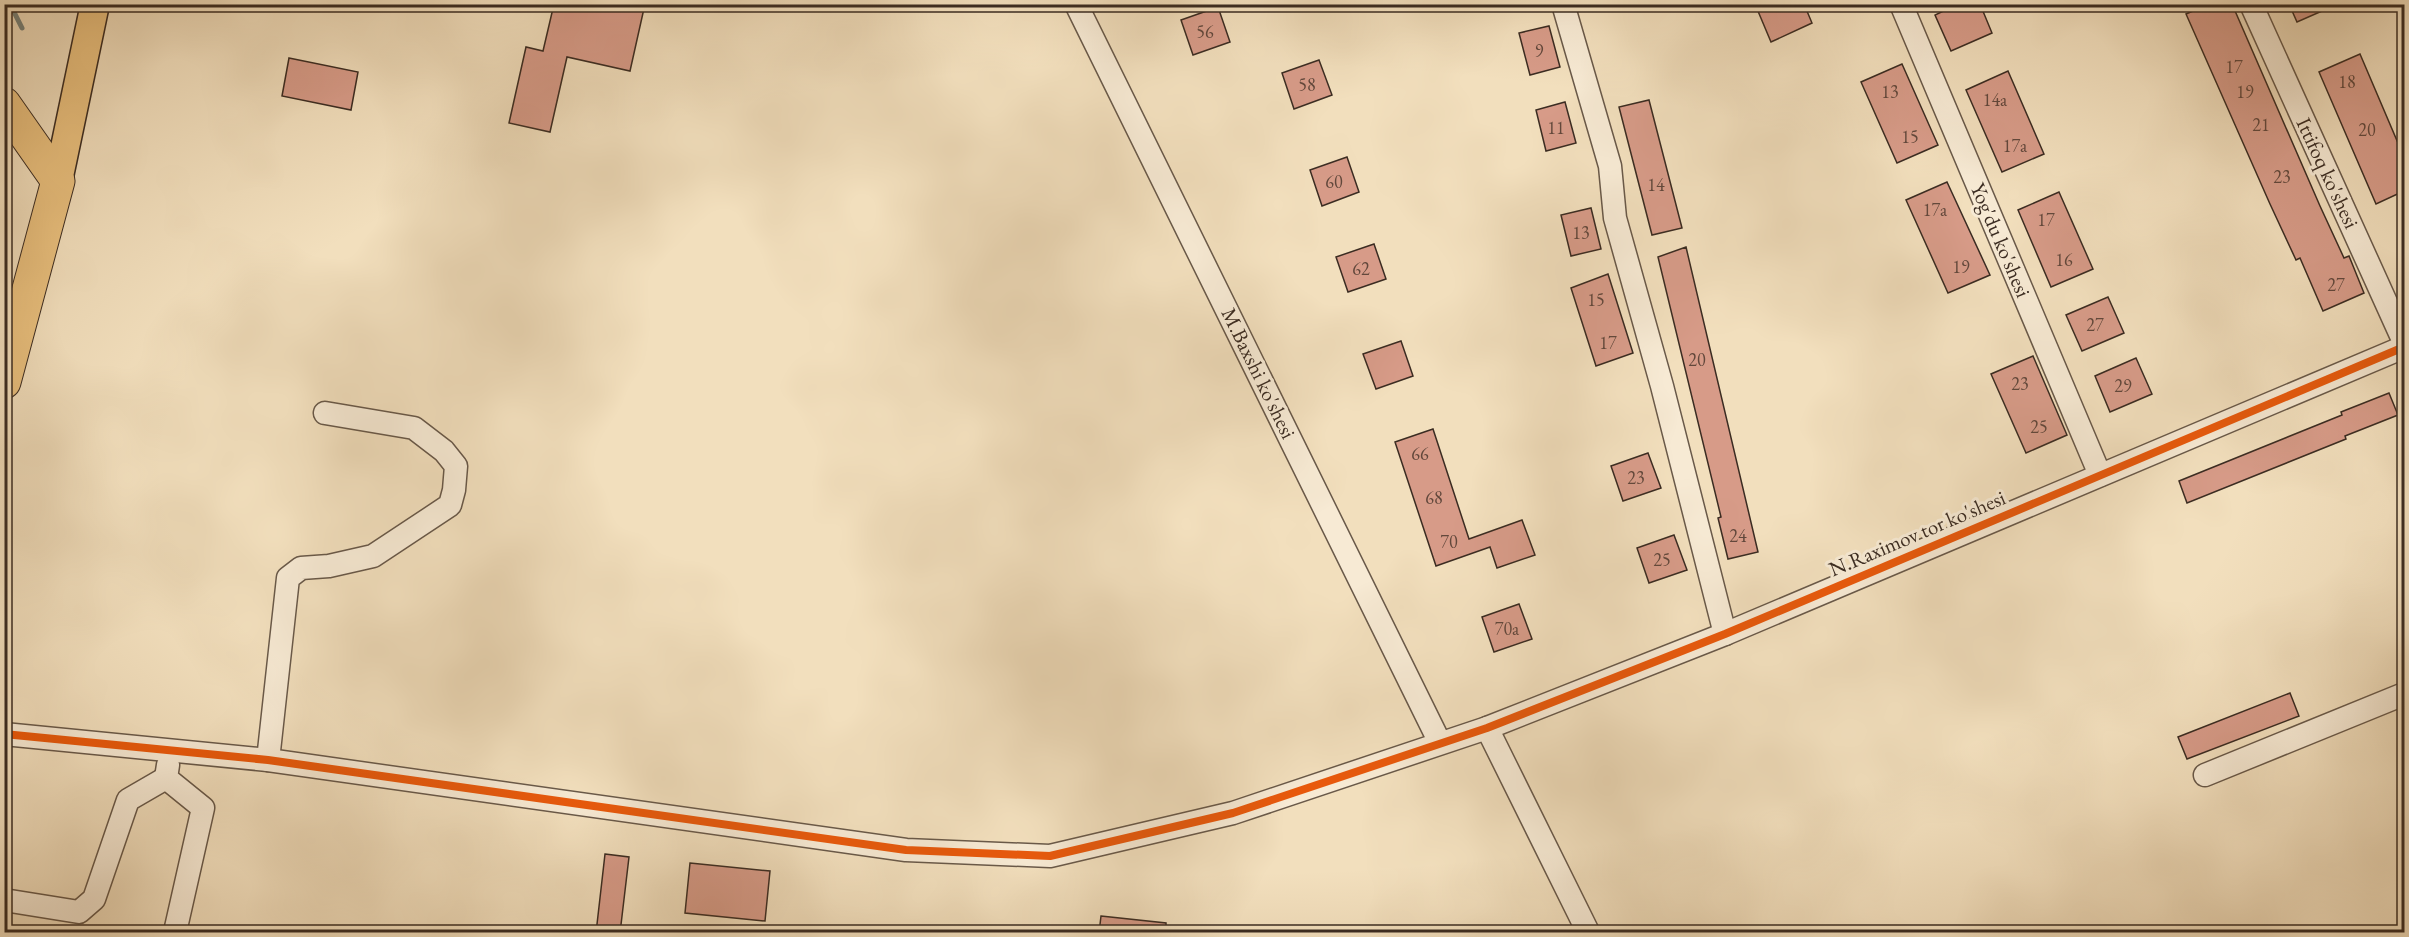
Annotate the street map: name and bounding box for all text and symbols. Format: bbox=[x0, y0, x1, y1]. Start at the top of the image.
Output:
house number: 56 bbox=[1196, 20, 1214, 43]
house number: 9 bbox=[1535, 39, 1544, 62]
house number: 17 bbox=[2225, 55, 2243, 78]
house number: 18 bbox=[2338, 70, 2356, 93]
house number: 58 bbox=[1298, 73, 1316, 96]
house number: 13 bbox=[1881, 80, 1899, 103]
house number: 19 bbox=[2236, 80, 2254, 103]
house number: 14a bbox=[1983, 88, 2008, 111]
house number: 21 bbox=[2252, 113, 2270, 136]
street label: Ittifoq ko'shesi bbox=[2291, 113, 2365, 233]
house number: 11 bbox=[1547, 116, 1565, 139]
house number: 20 bbox=[2358, 118, 2376, 141]
house number: 15 bbox=[1901, 125, 1919, 148]
house number: 17a bbox=[2003, 134, 2028, 157]
house number: 23 bbox=[2273, 165, 2291, 188]
house number: 60 bbox=[1325, 170, 1343, 193]
house number: 14 bbox=[1647, 173, 1665, 196]
street label: Yog'du ko'shesi bbox=[1965, 179, 2037, 301]
house number: 17a bbox=[1923, 198, 1948, 221]
house number: 17 bbox=[2037, 208, 2055, 231]
house number: 13 bbox=[1572, 221, 1590, 244]
house number: 16 bbox=[2055, 248, 2073, 271]
house number: 19 bbox=[1952, 255, 1970, 278]
house number: 62 bbox=[1352, 257, 1370, 280]
house number: 27 bbox=[2327, 273, 2345, 296]
house number: 15 bbox=[1587, 288, 1605, 311]
street label: M.Baxshi ko'shesi bbox=[1216, 303, 1302, 443]
house number: 27 bbox=[2086, 313, 2104, 336]
house number: 17 bbox=[1599, 331, 1617, 354]
house number: 20 bbox=[1688, 348, 1706, 371]
house number: 23 bbox=[2011, 372, 2029, 395]
house number: 29 bbox=[2114, 374, 2132, 397]
house number: 25 bbox=[2030, 415, 2048, 438]
house number: 66 bbox=[1411, 442, 1429, 465]
house number: 23 bbox=[1627, 466, 1645, 489]
street label: N.Raximov tor ko'shesi bbox=[1825, 484, 2009, 582]
house number: 68 bbox=[1425, 486, 1443, 509]
house number: 24 bbox=[1729, 524, 1747, 547]
house number: 70 bbox=[1440, 530, 1458, 553]
house number: 25 bbox=[1653, 548, 1671, 571]
house number: 70a bbox=[1495, 617, 1520, 640]

